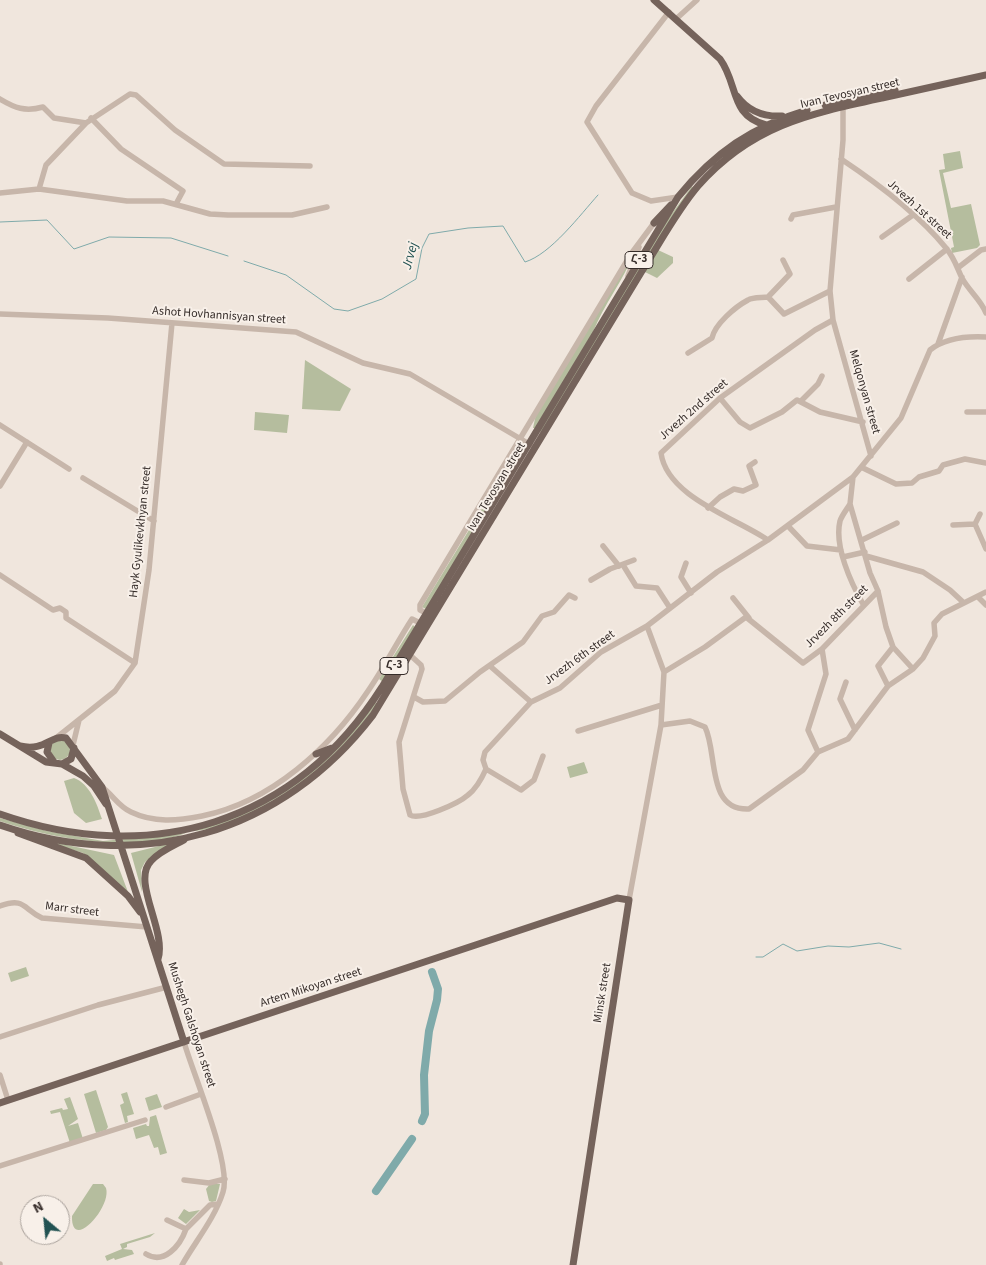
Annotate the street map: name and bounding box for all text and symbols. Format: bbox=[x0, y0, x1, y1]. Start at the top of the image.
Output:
street label: Ivan Tevosyan street bbox=[799, 76, 901, 112]
street label: Jrvezh 1st street bbox=[884, 177, 954, 243]
water label: Jrvej bbox=[399, 241, 423, 271]
road number: Հ-3 bbox=[625, 252, 653, 268]
street label: Ashot Hovhannisyan street bbox=[152, 304, 286, 328]
street label: Melqonyan street bbox=[845, 348, 883, 436]
street label: Jrvezh 2nd street bbox=[657, 376, 731, 444]
street label: Ivan Tevosyan street bbox=[465, 440, 529, 534]
street label: Hayk Gyulikevkhyan street bbox=[127, 465, 155, 599]
street label: Jrvezh 8th street bbox=[802, 582, 872, 652]
street label: Jrvezh 6th street bbox=[542, 628, 618, 688]
road number: Հ-3 bbox=[380, 658, 408, 674]
street label: Marr street bbox=[44, 900, 100, 920]
street label: Mushegh Galshoyan street bbox=[164, 960, 218, 1090]
street label: Minsk street bbox=[591, 962, 615, 1024]
street label: Artem Mikoyan street bbox=[258, 965, 364, 1011]
north arrow bbox=[20, 1195, 70, 1245]
text: N bbox=[30, 1197, 47, 1219]

